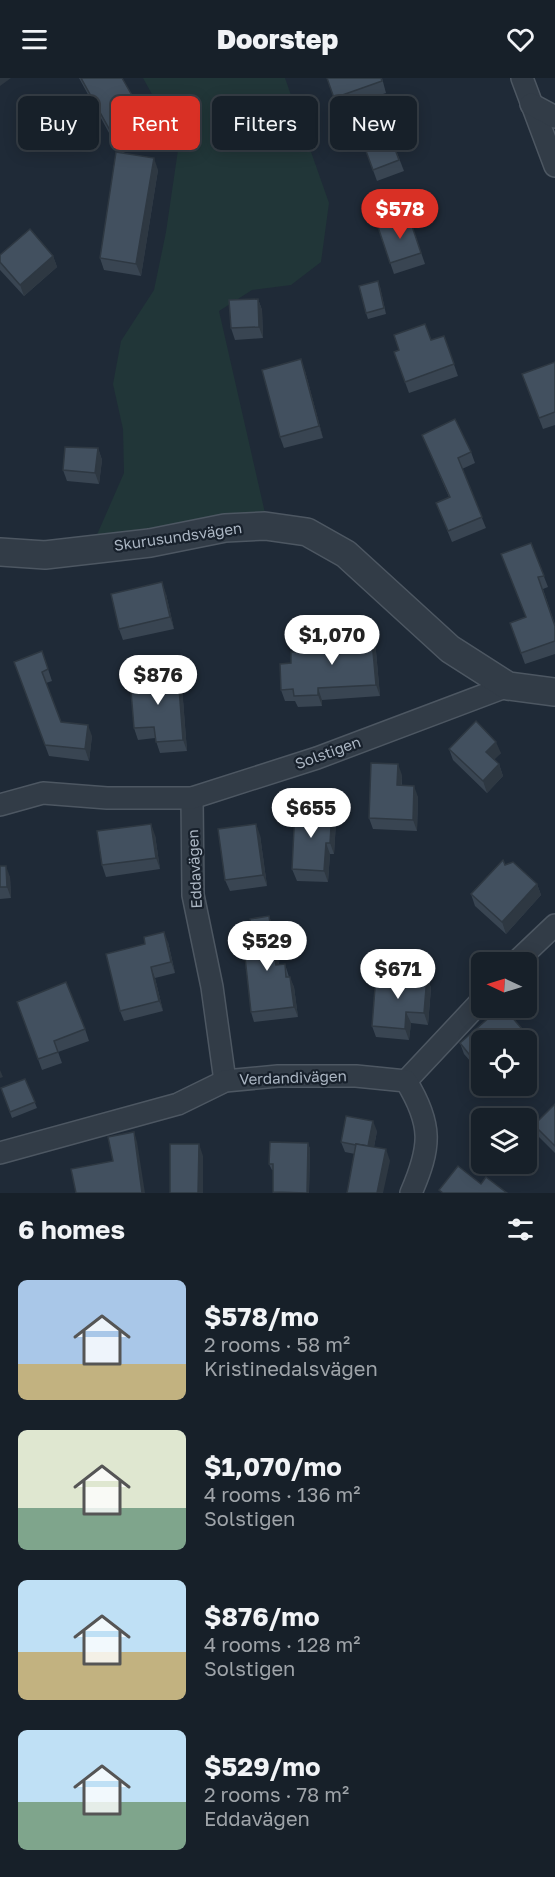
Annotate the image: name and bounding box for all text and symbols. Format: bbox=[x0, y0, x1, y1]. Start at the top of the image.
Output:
icon: menu bbox=[18, 23, 51, 56]
text: Doorstep bbox=[217, 23, 338, 55]
icon: heart bbox=[504, 23, 537, 56]
chip: Buy bbox=[18, 96, 99, 150]
chip: Rent bbox=[111, 96, 200, 150]
chip: Filters bbox=[212, 96, 318, 150]
chip: New bbox=[330, 96, 417, 150]
pin: $578 bbox=[364, 189, 436, 240]
text: $578 bbox=[375, 196, 425, 220]
street label: Skurusundsvägen bbox=[113, 518, 243, 554]
pin: $1,070 bbox=[283, 615, 381, 666]
text: $1,070 bbox=[299, 622, 366, 646]
pin: $876 bbox=[122, 655, 194, 706]
text: $876 bbox=[133, 662, 183, 686]
street label: Solstigen bbox=[292, 732, 363, 772]
pin: $655 bbox=[275, 788, 347, 839]
text: $655 bbox=[286, 795, 336, 819]
street label: Eddavägen bbox=[183, 829, 205, 909]
pin: $529 bbox=[231, 921, 303, 972]
text: $529 bbox=[242, 928, 292, 952]
pin: $671 bbox=[362, 949, 434, 1000]
north arrow bbox=[471, 952, 537, 1018]
map controls bbox=[471, 952, 537, 1174]
text: $671 bbox=[374, 956, 422, 980]
button: locate bbox=[471, 1030, 537, 1096]
street label: Verdandivägen bbox=[239, 1066, 347, 1088]
button: layers bbox=[471, 1108, 537, 1174]
icon: filters bbox=[504, 1213, 537, 1246]
text: 6 homes bbox=[18, 1214, 125, 1245]
text: $578/mo bbox=[204, 1301, 319, 1332]
icon: home bbox=[66, 1304, 138, 1376]
text: 2 rooms · 58 m² bbox=[204, 1332, 350, 1356]
text: Kristinedalsvägen bbox=[204, 1356, 378, 1380]
text: $1,070/mo bbox=[204, 1451, 342, 1482]
icon: home bbox=[66, 1454, 138, 1526]
text: 4 rooms · 136 m² bbox=[204, 1482, 361, 1506]
text: Solstigen bbox=[204, 1506, 295, 1530]
text: $876/mo bbox=[204, 1601, 320, 1632]
icon: home bbox=[66, 1604, 138, 1676]
text: 4 rooms · 128 m² bbox=[204, 1632, 361, 1656]
text: Solstigen bbox=[204, 1656, 295, 1680]
text: $529/mo bbox=[204, 1751, 320, 1782]
icon: home bbox=[66, 1754, 138, 1826]
text: 2 rooms · 78 m² bbox=[204, 1782, 349, 1806]
text: Eddavägen bbox=[204, 1806, 310, 1830]

